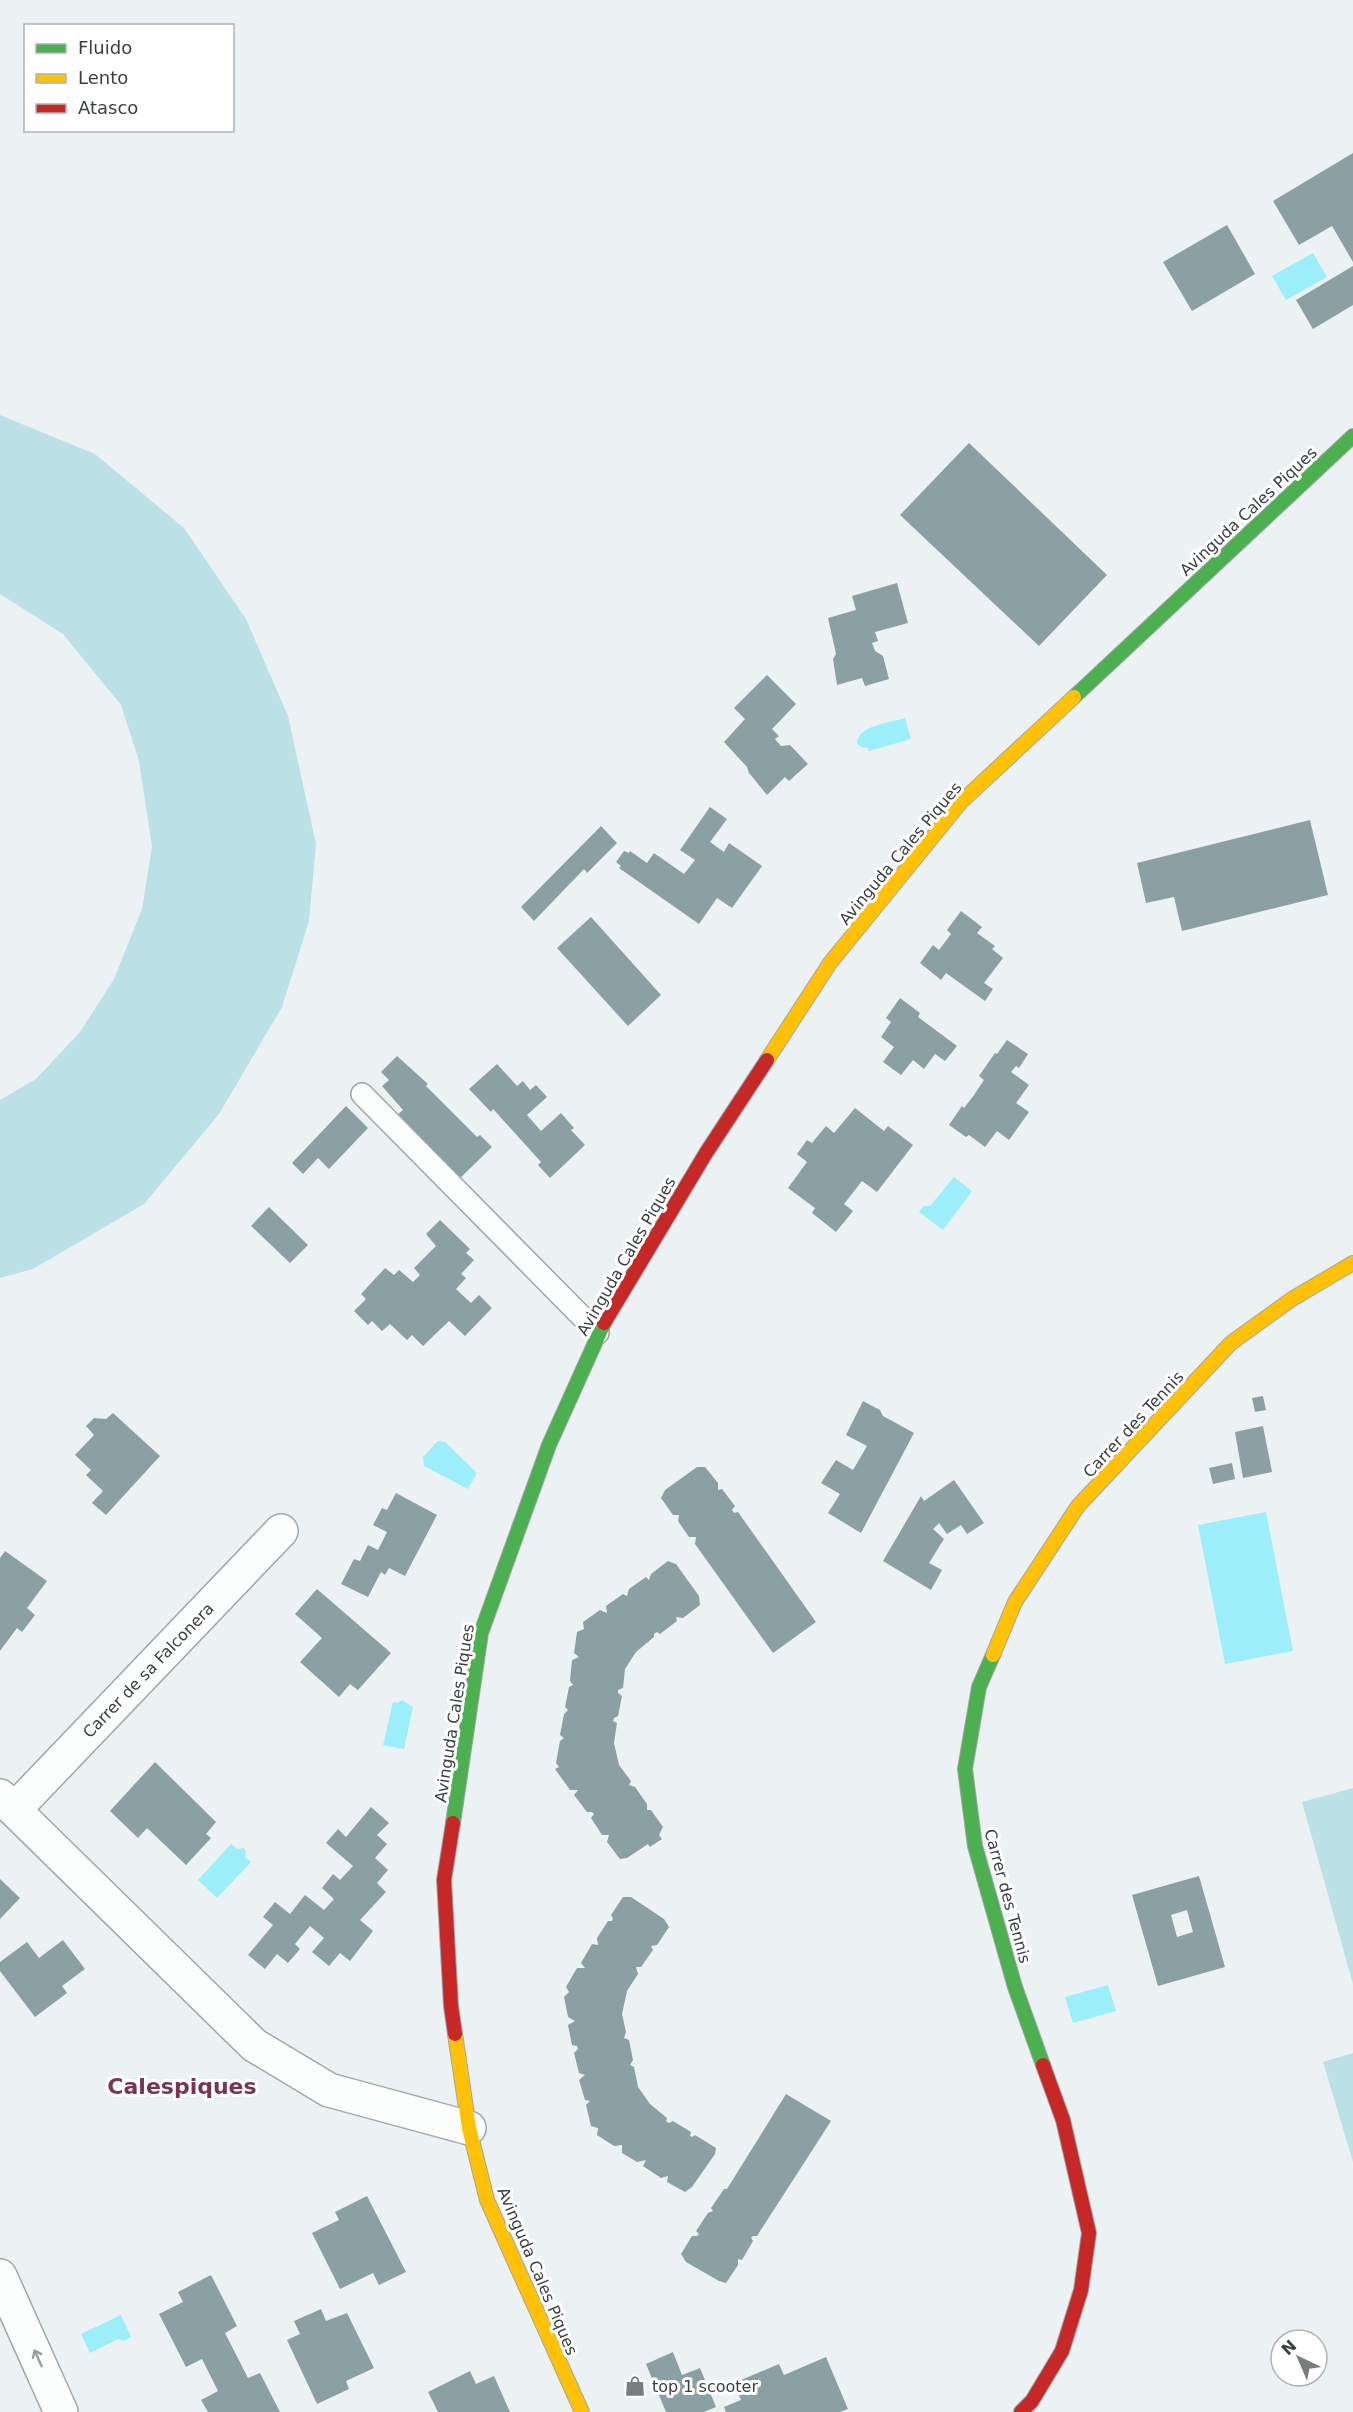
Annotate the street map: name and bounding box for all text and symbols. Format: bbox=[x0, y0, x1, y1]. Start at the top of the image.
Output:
legend bbox=[24, 24, 234, 132]
text: Fluido bbox=[78, 37, 132, 58]
text: Lento bbox=[78, 67, 128, 88]
text: Atasco bbox=[78, 97, 138, 118]
street label: Avinguda Cales Piques bbox=[1176, 443, 1321, 580]
street label: Avinguda Cales Piques bbox=[835, 778, 966, 928]
street label: Avinguda Cales Piques bbox=[573, 1173, 680, 1339]
street label: Carrer des Tennis bbox=[1079, 1367, 1188, 1481]
street label: Carrer de sa Falconera bbox=[79, 1599, 218, 1742]
street label: Avinguda Cales Piques bbox=[431, 1623, 478, 1804]
street label: Carrer des Tennis bbox=[980, 1827, 1035, 1965]
district label: Calespiques bbox=[107, 2074, 257, 2099]
street label: Avinguda Cales Piques bbox=[494, 2184, 582, 2358]
north arrow bbox=[1269, 2328, 1329, 2388]
text: N bbox=[1278, 2336, 1300, 2359]
one-way arrow bbox=[32, 2350, 44, 2368]
shop icon: top 1 scooter bbox=[623, 2374, 647, 2398]
place label: top 1 scooter bbox=[652, 2377, 758, 2396]

